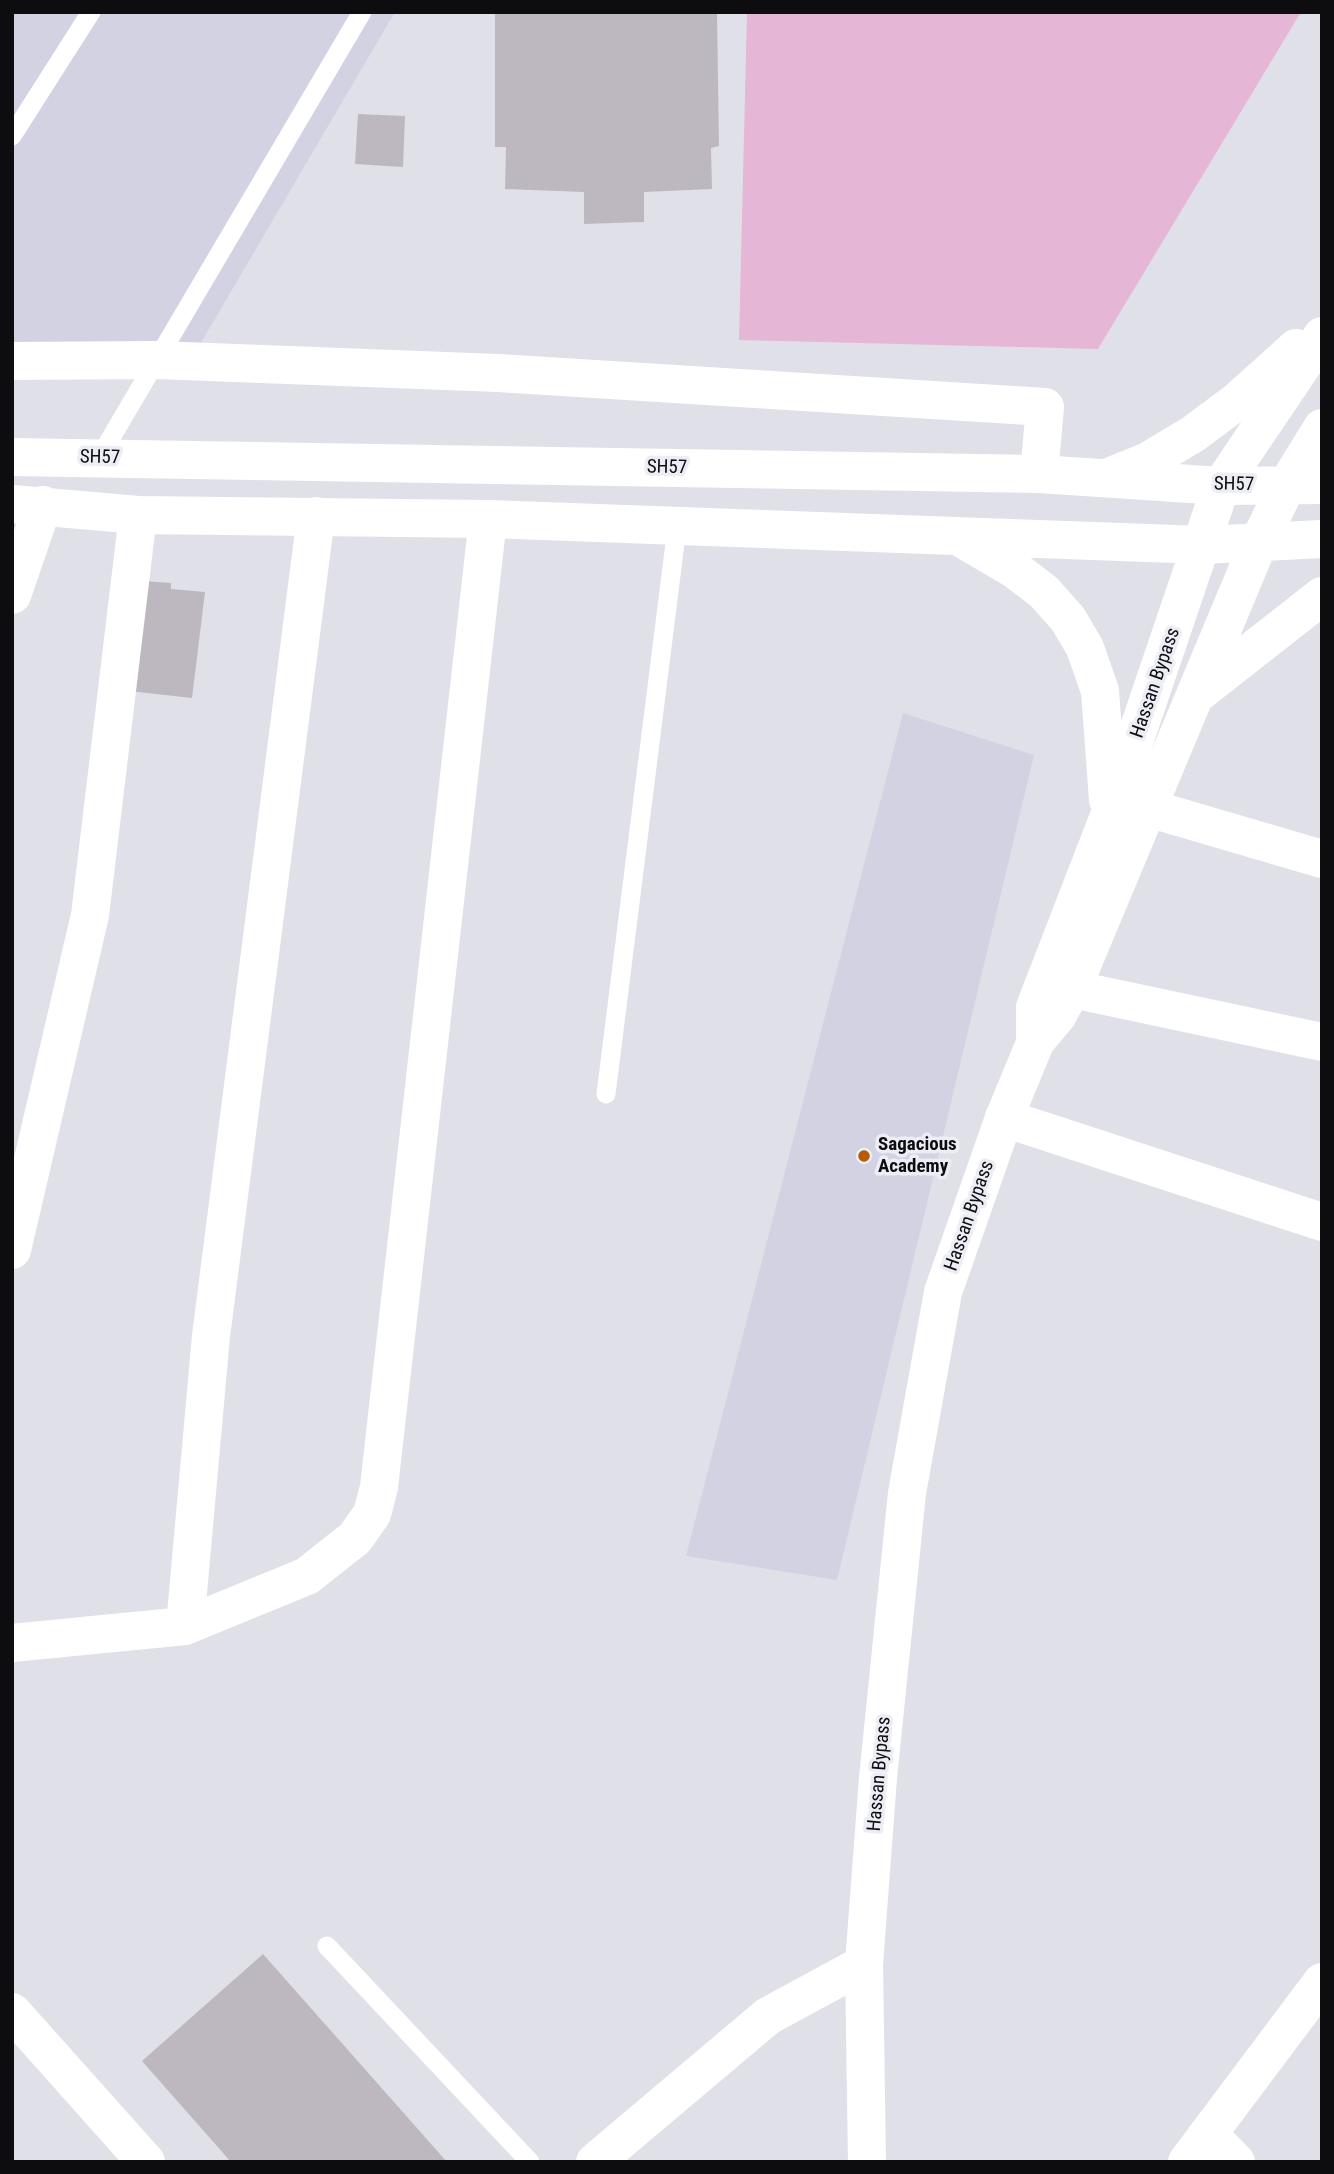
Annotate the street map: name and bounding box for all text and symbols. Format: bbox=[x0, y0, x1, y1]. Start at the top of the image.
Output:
street label: SH57 bbox=[80, 446, 120, 470]
street label: SH57 bbox=[647, 456, 687, 480]
street label: SH57 bbox=[1214, 473, 1254, 497]
street label: Hassan Bypass bbox=[1127, 625, 1185, 741]
place label: Sagacious Academy bbox=[878, 1134, 957, 1178]
marker: Sagacious Academy bbox=[856, 1148, 872, 1164]
street label: Hassan Bypass bbox=[941, 1158, 999, 1274]
street label: Hassan Bypass bbox=[864, 1716, 896, 1832]

